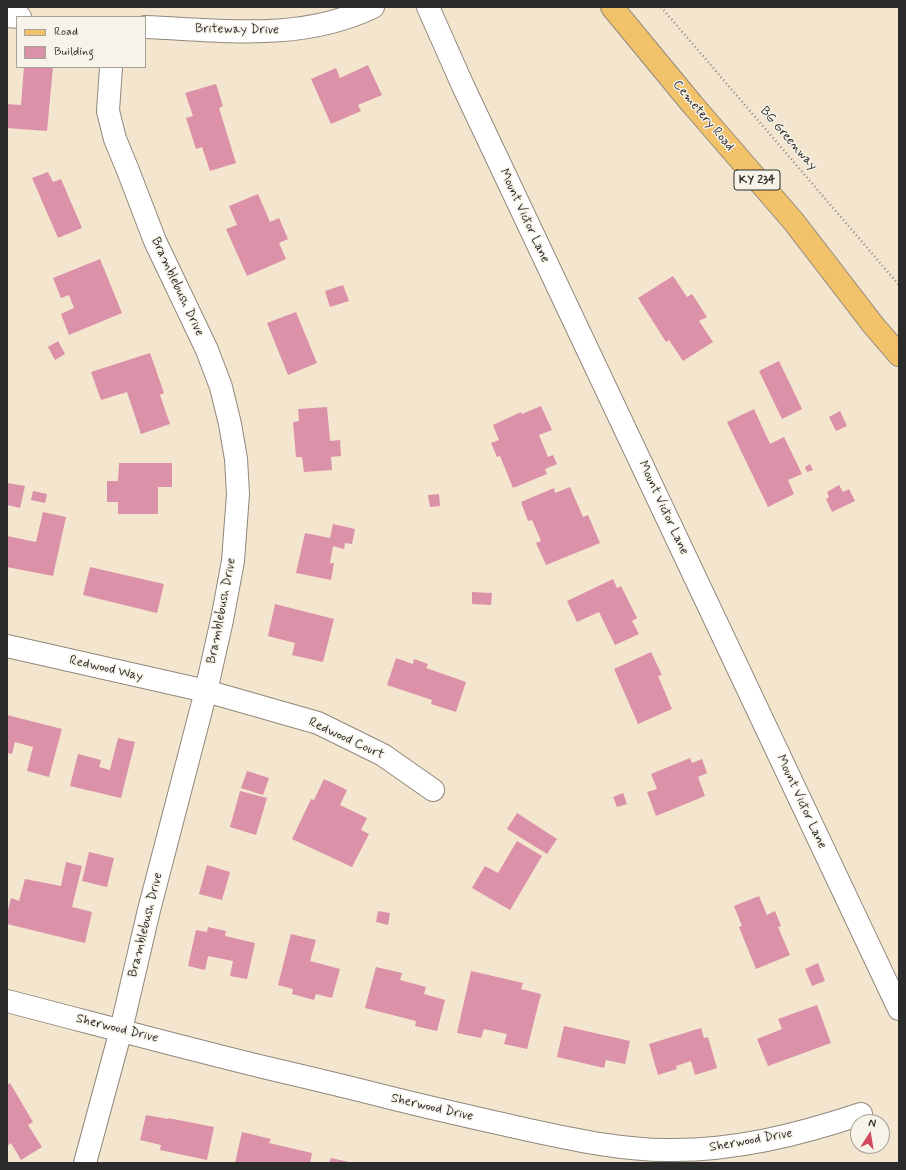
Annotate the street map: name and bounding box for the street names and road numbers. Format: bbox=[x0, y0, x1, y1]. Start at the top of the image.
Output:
street label: Briteway Drive bbox=[195, 21, 279, 39]
street label: Cemetery Road bbox=[669, 77, 737, 155]
street label: BG Greenway bbox=[756, 104, 820, 174]
street label: Mount Victor Lane bbox=[495, 166, 553, 266]
road number: KY 234 bbox=[734, 170, 780, 190]
street label: Bramblebush Drive bbox=[147, 235, 207, 339]
street label: Mount Victor Lane bbox=[634, 458, 692, 558]
street label: Bramblebush Drive bbox=[204, 557, 240, 665]
street label: Redwood Way bbox=[68, 653, 144, 685]
street label: Redwood Court bbox=[306, 715, 386, 763]
street label: Mount Victor Lane bbox=[772, 752, 830, 852]
street label: Bramblebush Drive bbox=[125, 871, 167, 979]
street label: Sherwood Drive bbox=[74, 1011, 160, 1047]
street label: Sherwood Drive bbox=[389, 1091, 475, 1125]
street label: Sherwood Drive bbox=[708, 1126, 794, 1156]

